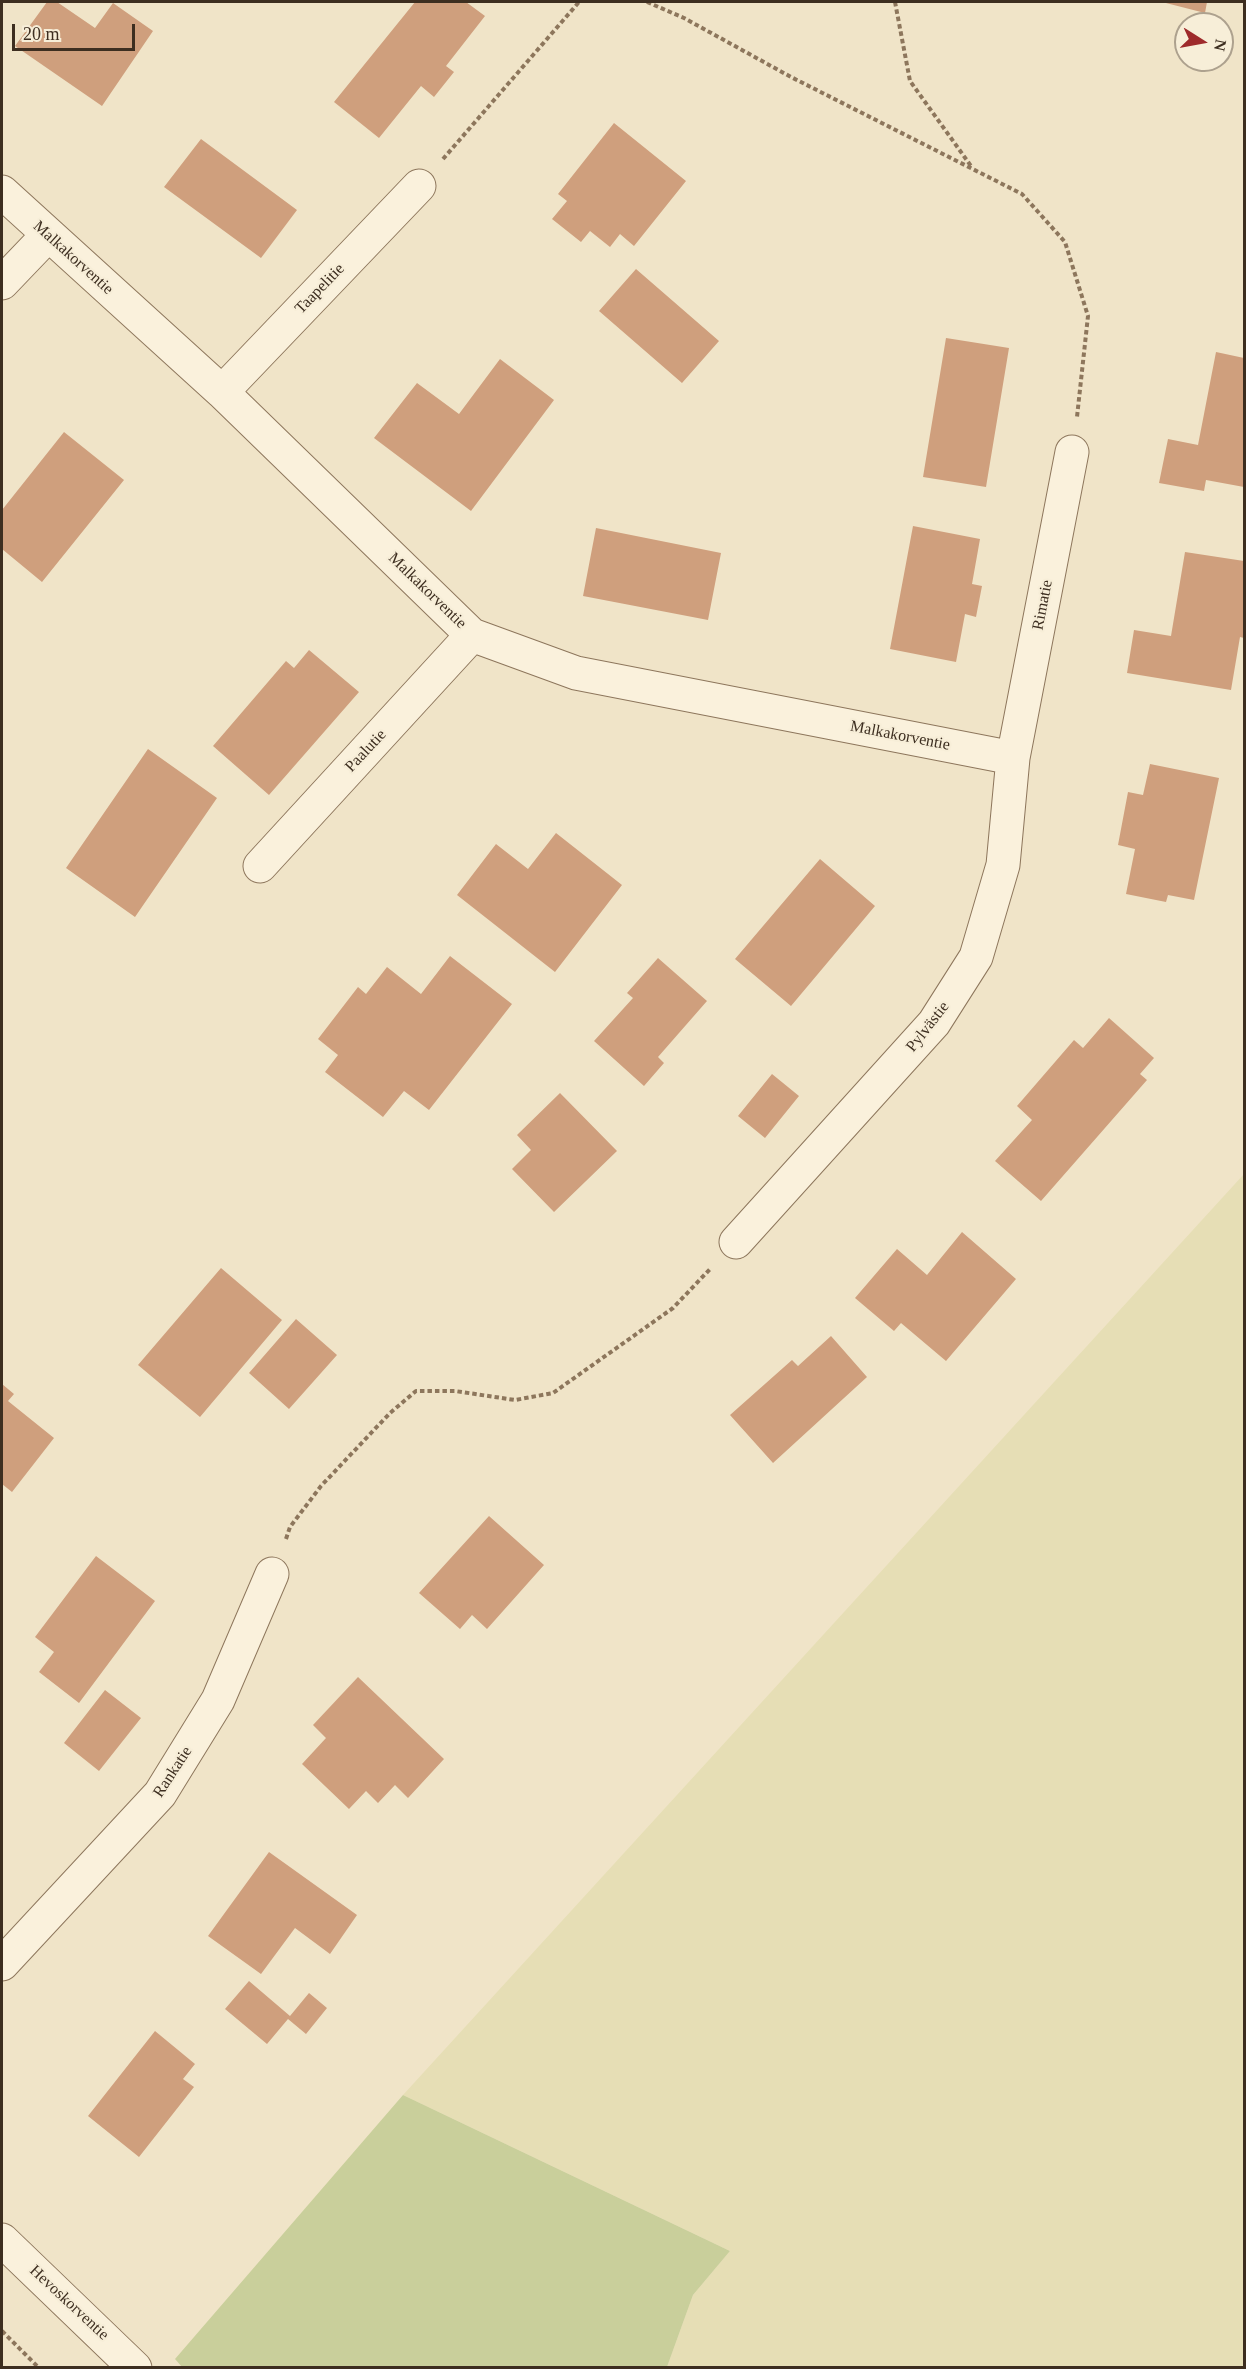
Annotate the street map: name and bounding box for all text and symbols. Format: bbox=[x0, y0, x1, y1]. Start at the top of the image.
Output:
scale bar bbox=[15, 12, 138, 50]
north arrow bbox=[1174, 12, 1234, 72]
text: 20 m bbox=[23, 24, 60, 44]
text: N bbox=[1211, 38, 1230, 52]
street label: Malkakorventie bbox=[29, 217, 117, 299]
street label: Taapelitie bbox=[291, 260, 349, 318]
street label: Malkakorventie bbox=[384, 549, 470, 633]
street label: Rimatie bbox=[1029, 578, 1057, 632]
street label: Malkakorventie bbox=[848, 717, 952, 755]
street label: Paalutie bbox=[341, 726, 391, 776]
street label: Pylvästie bbox=[902, 998, 954, 1056]
street label: Rankatie bbox=[149, 1743, 197, 1801]
street label: Hevoskorventie bbox=[25, 2261, 113, 2345]

